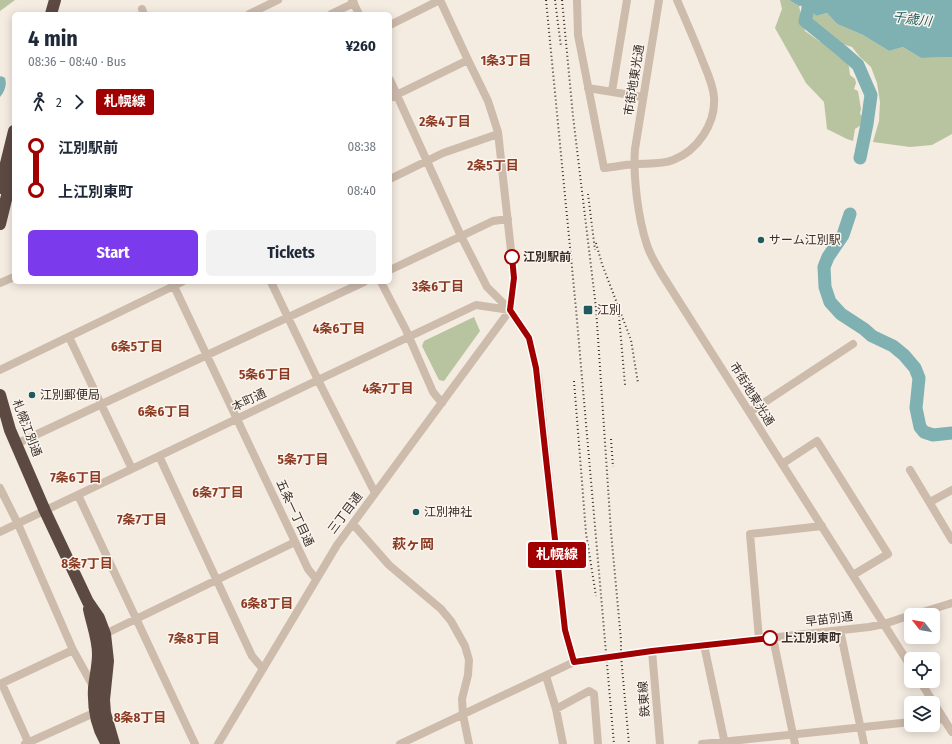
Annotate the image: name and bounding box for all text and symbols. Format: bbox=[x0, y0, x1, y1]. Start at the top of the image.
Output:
water label: 千歳川 bbox=[892, 9, 934, 29]
text: 4 min bbox=[28, 25, 78, 52]
text: ¥260 bbox=[345, 37, 376, 55]
street label: 市街地東光通 bbox=[621, 43, 647, 117]
district label: 1条3丁目 bbox=[481, 53, 531, 68]
text: 08:36 – 08:40 · Bus bbox=[28, 54, 126, 69]
icon: walk bbox=[28, 91, 50, 113]
icon: forward bbox=[68, 91, 90, 113]
text: 札幌線 bbox=[104, 93, 146, 110]
text: 2 bbox=[56, 95, 62, 110]
district label: 2条4丁目 bbox=[418, 114, 471, 129]
text: 江別駅前 bbox=[58, 139, 118, 157]
text: 08:38 bbox=[347, 139, 376, 154]
district label: 2条5丁目 bbox=[466, 158, 519, 173]
text: 上江別東町 bbox=[58, 183, 133, 201]
text: 08:40 bbox=[347, 183, 376, 198]
button: Start bbox=[28, 230, 198, 276]
button: Tickets bbox=[206, 230, 376, 276]
place label: サーム江別駅 bbox=[769, 233, 841, 247]
marker: サーム江別駅 bbox=[756, 235, 766, 245]
marker: 江別駅前 bbox=[504, 249, 520, 265]
place label: 江別駅前 bbox=[523, 250, 571, 264]
district label: 3条6丁目 bbox=[411, 279, 464, 294]
place label: 江別 bbox=[597, 303, 621, 317]
marker: 江別 bbox=[582, 304, 594, 316]
district label: 4条6丁目 bbox=[313, 321, 365, 336]
district label: 6条5丁目 bbox=[111, 339, 163, 354]
street label: 市街地東光通 bbox=[727, 360, 777, 428]
district label: 5条6丁目 bbox=[239, 367, 291, 382]
district label: 4条7丁目 bbox=[362, 381, 414, 396]
street label: 本町通 bbox=[230, 386, 268, 414]
place label: 江別郵便局 bbox=[40, 388, 100, 402]
marker: 江別郵便局 bbox=[27, 390, 37, 400]
street label: 札幌江別通 bbox=[10, 397, 44, 459]
district label: 6条6丁目 bbox=[138, 404, 190, 419]
district label: 5条7丁目 bbox=[278, 452, 328, 467]
district label: 7条6丁目 bbox=[50, 470, 102, 485]
street label: 五条一丁目通 bbox=[273, 477, 317, 549]
district label: 6条7丁目 bbox=[192, 485, 244, 500]
street label: 三丁目通 bbox=[325, 490, 365, 536]
place label: 江別神社 bbox=[424, 505, 472, 519]
marker: 江別神社 bbox=[411, 507, 421, 517]
district label: 7条7丁目 bbox=[117, 512, 167, 527]
district label: 萩ヶ岡 bbox=[392, 536, 434, 553]
line badge: 札幌線 bbox=[534, 542, 580, 568]
text: 札幌線 bbox=[536, 546, 578, 563]
district label: 8条7丁目 bbox=[61, 556, 113, 571]
district label: 6条8丁目 bbox=[241, 596, 293, 611]
north arrow bbox=[904, 608, 940, 644]
map controls bbox=[904, 608, 940, 732]
street label: 早苗別通 bbox=[804, 609, 854, 629]
marker: 上江別東町 bbox=[762, 630, 778, 646]
district label: 7条8丁目 bbox=[168, 631, 220, 646]
place label: 上江別東町 bbox=[781, 631, 841, 645]
button: locate bbox=[904, 652, 940, 688]
street label: 鉄東線 bbox=[636, 681, 652, 717]
button: layers bbox=[904, 696, 940, 732]
district label: 8条8丁目 bbox=[114, 710, 166, 725]

